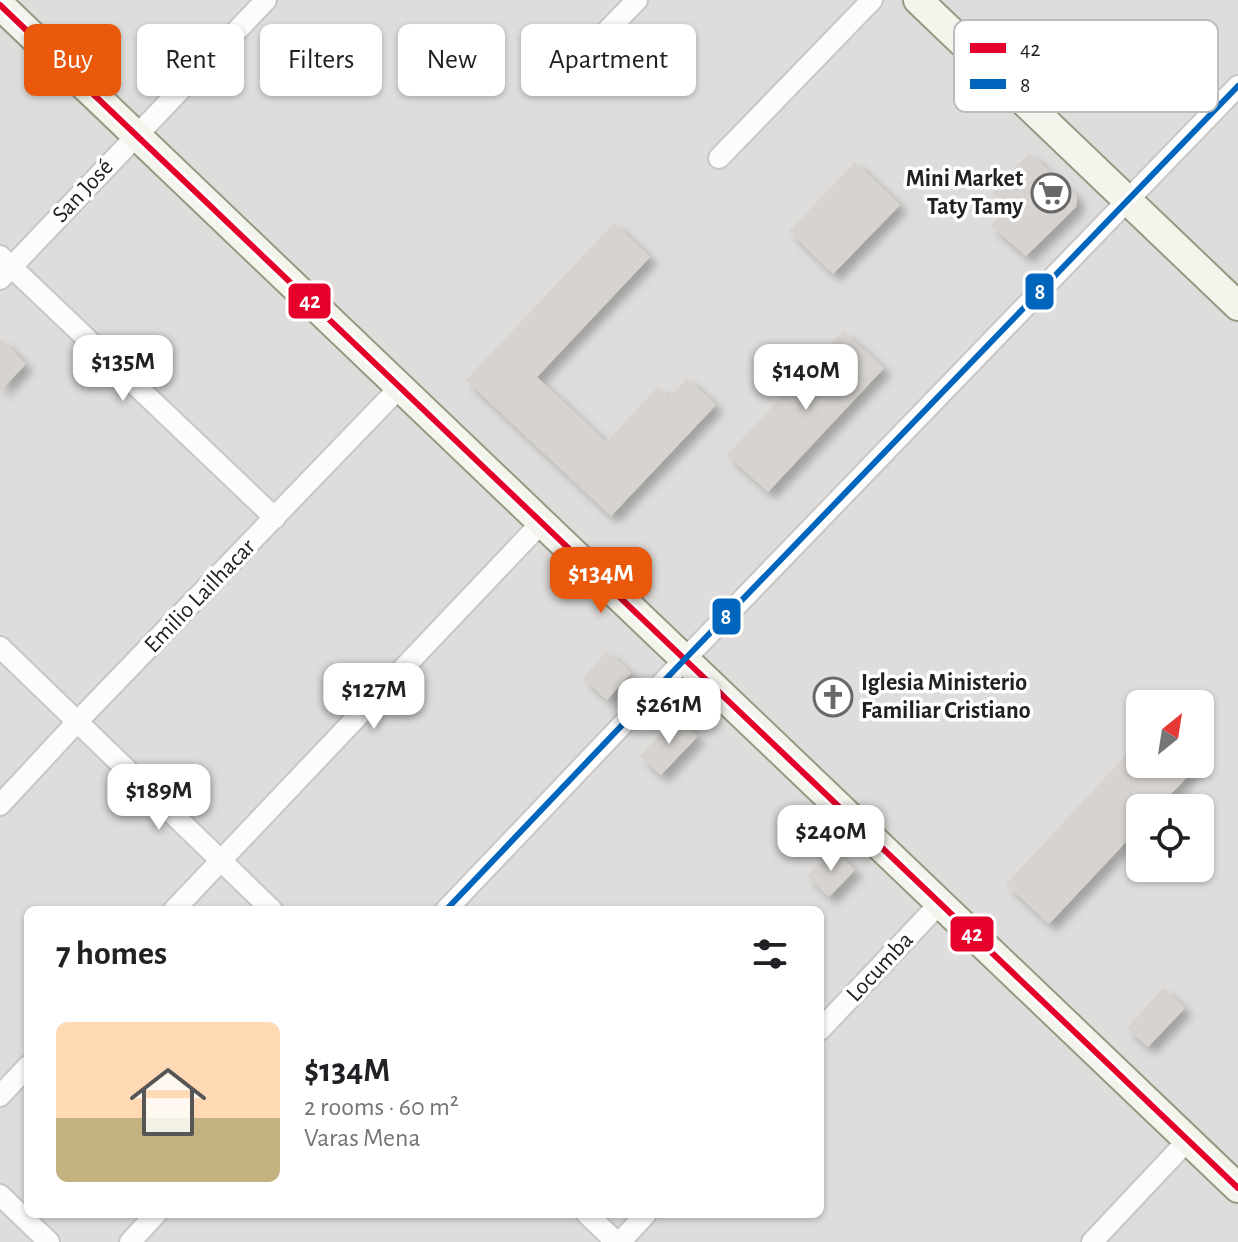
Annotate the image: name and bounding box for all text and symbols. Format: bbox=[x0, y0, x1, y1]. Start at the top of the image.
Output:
legend bbox=[954, 20, 1218, 112]
chip: Buy bbox=[24, 24, 121, 96]
chip: Rent bbox=[137, 24, 244, 96]
chip: Filters bbox=[260, 24, 382, 96]
chip: New bbox=[398, 24, 505, 96]
chip: Apartment bbox=[521, 24, 696, 96]
text: 42 bbox=[1020, 38, 1041, 60]
text: 8 bbox=[1020, 74, 1030, 96]
street label: San José bbox=[48, 155, 118, 227]
place label: Mini Market Taty Tamy bbox=[906, 167, 1023, 219]
supermarket icon: Mini Market Taty Tamy bbox=[1030, 172, 1072, 214]
line badge: 8 bbox=[1024, 272, 1055, 311]
text: 8 bbox=[1035, 281, 1045, 303]
line badge: 42 bbox=[287, 282, 332, 320]
text: 42 bbox=[299, 290, 321, 312]
pin: $135M bbox=[67, 335, 179, 403]
pin: $140M bbox=[750, 344, 862, 412]
text: $135M bbox=[91, 348, 155, 374]
text: $140M bbox=[772, 357, 840, 383]
street label: Emilio Lailhacar bbox=[140, 534, 260, 657]
pin: $134M bbox=[545, 547, 657, 615]
text: $134M bbox=[568, 560, 634, 586]
line badge: 8 bbox=[711, 597, 742, 636]
text: 8 bbox=[721, 606, 731, 628]
pin: $127M bbox=[318, 663, 430, 731]
place label: Iglesia Ministerio Familiar Cristiano bbox=[861, 671, 1031, 723]
text: $127M bbox=[341, 676, 407, 702]
church icon: Iglesia Ministerio Familiar Cristiano bbox=[812, 676, 854, 718]
pin: $261M bbox=[613, 678, 725, 746]
north arrow bbox=[1126, 690, 1214, 778]
map controls bbox=[1126, 690, 1214, 882]
text: $261M bbox=[636, 691, 702, 717]
pin: $189M bbox=[103, 764, 215, 832]
text: $189M bbox=[125, 777, 193, 803]
button: locate bbox=[1126, 794, 1214, 882]
pin: $240M bbox=[775, 805, 887, 873]
text: $240M bbox=[795, 818, 867, 844]
line badge: 42 bbox=[949, 915, 995, 953]
text: 42 bbox=[961, 923, 983, 945]
street label: Locumba bbox=[842, 928, 918, 1006]
icon: filters bbox=[748, 932, 792, 976]
text: 7 homes bbox=[56, 937, 167, 971]
icon: home bbox=[120, 1054, 216, 1150]
text: $134M bbox=[304, 1054, 390, 1088]
text: 2 rooms · 60 m² bbox=[304, 1094, 459, 1120]
text: Varas Mena bbox=[304, 1125, 420, 1151]

